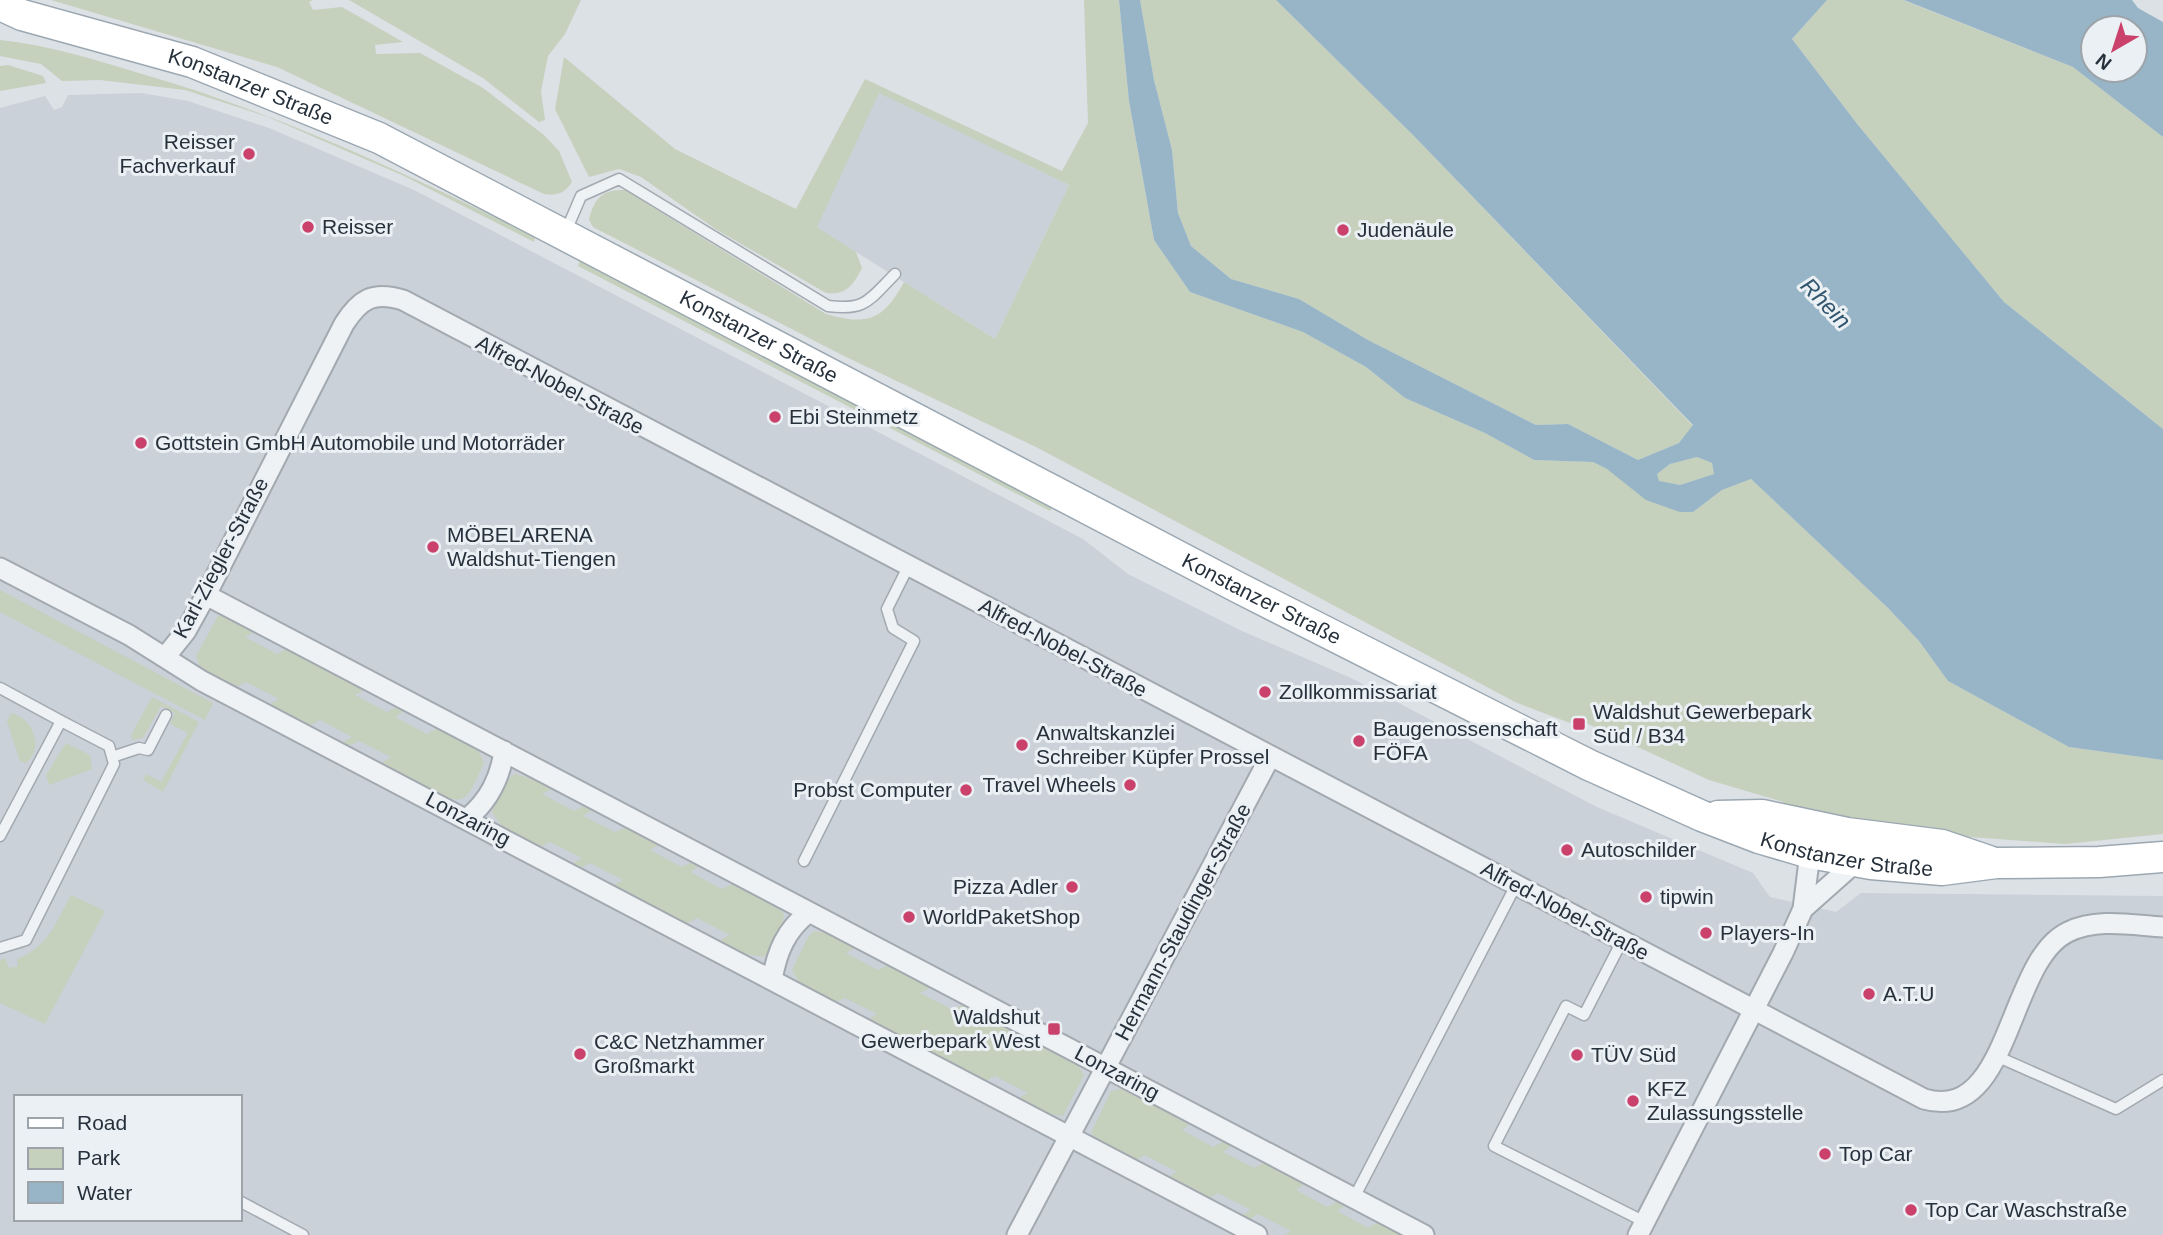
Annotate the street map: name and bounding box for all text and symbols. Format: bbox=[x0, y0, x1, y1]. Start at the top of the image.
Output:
north arrow bbox=[2079, 14, 2149, 84]
street label: Konstanzer Straße bbox=[166, 44, 336, 129]
text: N bbox=[2092, 49, 2116, 74]
place label: Reisser Fachverkauf bbox=[119, 130, 235, 177]
marker: Reisser Fachverkauf bbox=[241, 146, 257, 162]
place label: Reisser bbox=[322, 215, 393, 238]
place label: Judenäule bbox=[1357, 218, 1454, 241]
marker: Reisser bbox=[300, 219, 316, 235]
marker: Judenäule bbox=[1335, 222, 1351, 238]
water label: Rhein bbox=[1796, 272, 1856, 334]
street label: Konstanzer Straße bbox=[676, 285, 842, 387]
street label: Alfred-Nobel-Straße bbox=[472, 331, 648, 439]
place label: Ebi Steinmetz bbox=[789, 405, 919, 428]
marker: Ebi Steinmetz bbox=[767, 409, 783, 425]
place label: Gottstein GmbH Automobile und Motorräder bbox=[155, 431, 565, 454]
marker: Gottstein GmbH Automobile und Motorräder bbox=[133, 435, 149, 451]
street label: Karl-Ziegler-Straße bbox=[168, 474, 273, 642]
place label: MÖBELARENA Waldshut-Tiengen bbox=[447, 523, 616, 570]
marker: MÖBELARENA Waldshut-Tiengen bbox=[425, 539, 441, 555]
street label: Konstanzer Straße bbox=[1178, 548, 1345, 649]
street label: Alfred-Nobel-Straße bbox=[975, 594, 1151, 702]
place label: Zollkommissariat bbox=[1279, 680, 1437, 703]
marker: Zollkommissariat bbox=[1257, 684, 1273, 700]
place label: Waldshut Gewerbepark Süd / B34 bbox=[1593, 700, 1812, 747]
marker: Waldshut Gewerbepark Süd / B34 bbox=[1571, 716, 1587, 732]
place label: Baugenossenschaft FÖFA bbox=[1373, 717, 1558, 764]
place label: Anwaltskanzlei Schreiber Küpfer Prossel bbox=[1036, 721, 1269, 768]
marker: Baugenossenschaft FÖFA bbox=[1351, 733, 1367, 749]
marker: Anwaltskanzlei Schreiber Küpfer Prossel bbox=[1014, 737, 1030, 753]
place label: Travel Wheels bbox=[983, 773, 1116, 796]
marker: Travel Wheels bbox=[1122, 777, 1138, 793]
place label: Probst Computer bbox=[793, 778, 952, 801]
marker: Probst Computer bbox=[958, 782, 974, 798]
street label: Lonzaring bbox=[422, 787, 514, 850]
street label: Hermann-Staudinger-Straße bbox=[1110, 799, 1255, 1044]
street label: Konstanzer Straße bbox=[1758, 827, 1934, 880]
place label: Autoschilder bbox=[1581, 838, 1697, 861]
marker: Autoschilder bbox=[1559, 842, 1575, 858]
street label: Alfred-Nobel-Straße bbox=[1477, 857, 1653, 965]
place label: Pizza Adler bbox=[953, 875, 1058, 898]
marker: Pizza Adler bbox=[1064, 879, 1080, 895]
place label: tipwin bbox=[1660, 885, 1714, 908]
marker: tipwin bbox=[1638, 889, 1654, 905]
place label: WorldPaketShop bbox=[923, 905, 1080, 928]
marker: WorldPaketShop bbox=[901, 909, 917, 925]
place label: Players-In bbox=[1720, 921, 1815, 944]
marker: Players-In bbox=[1698, 925, 1714, 941]
place label: A.T.U bbox=[1883, 982, 1934, 1005]
marker: A.T.U bbox=[1861, 986, 1877, 1002]
place label: Waldshut Gewerbepark West bbox=[861, 1005, 1040, 1052]
marker: Waldshut Gewerbepark West bbox=[1046, 1021, 1062, 1037]
place label: C&C Netzhammer Großmarkt bbox=[594, 1030, 764, 1077]
street label: Lonzaring bbox=[1071, 1041, 1163, 1104]
place label: TÜV Süd bbox=[1591, 1043, 1676, 1066]
marker: C&C Netzhammer Großmarkt bbox=[572, 1046, 588, 1062]
marker: TÜV Süd bbox=[1569, 1047, 1585, 1063]
place label: KFZ Zulassungsstelle bbox=[1647, 1077, 1803, 1124]
marker: KFZ Zulassungsstelle bbox=[1625, 1093, 1641, 1109]
legend bbox=[14, 1095, 242, 1221]
text: Road bbox=[77, 1111, 127, 1134]
place label: Top Car bbox=[1839, 1142, 1913, 1165]
text: Park bbox=[77, 1146, 121, 1169]
marker: Top Car bbox=[1817, 1146, 1833, 1162]
text: Water bbox=[77, 1181, 132, 1204]
place label: Top Car Waschstraße bbox=[1925, 1198, 2127, 1221]
marker: Top Car Waschstraße bbox=[1903, 1202, 1919, 1218]

